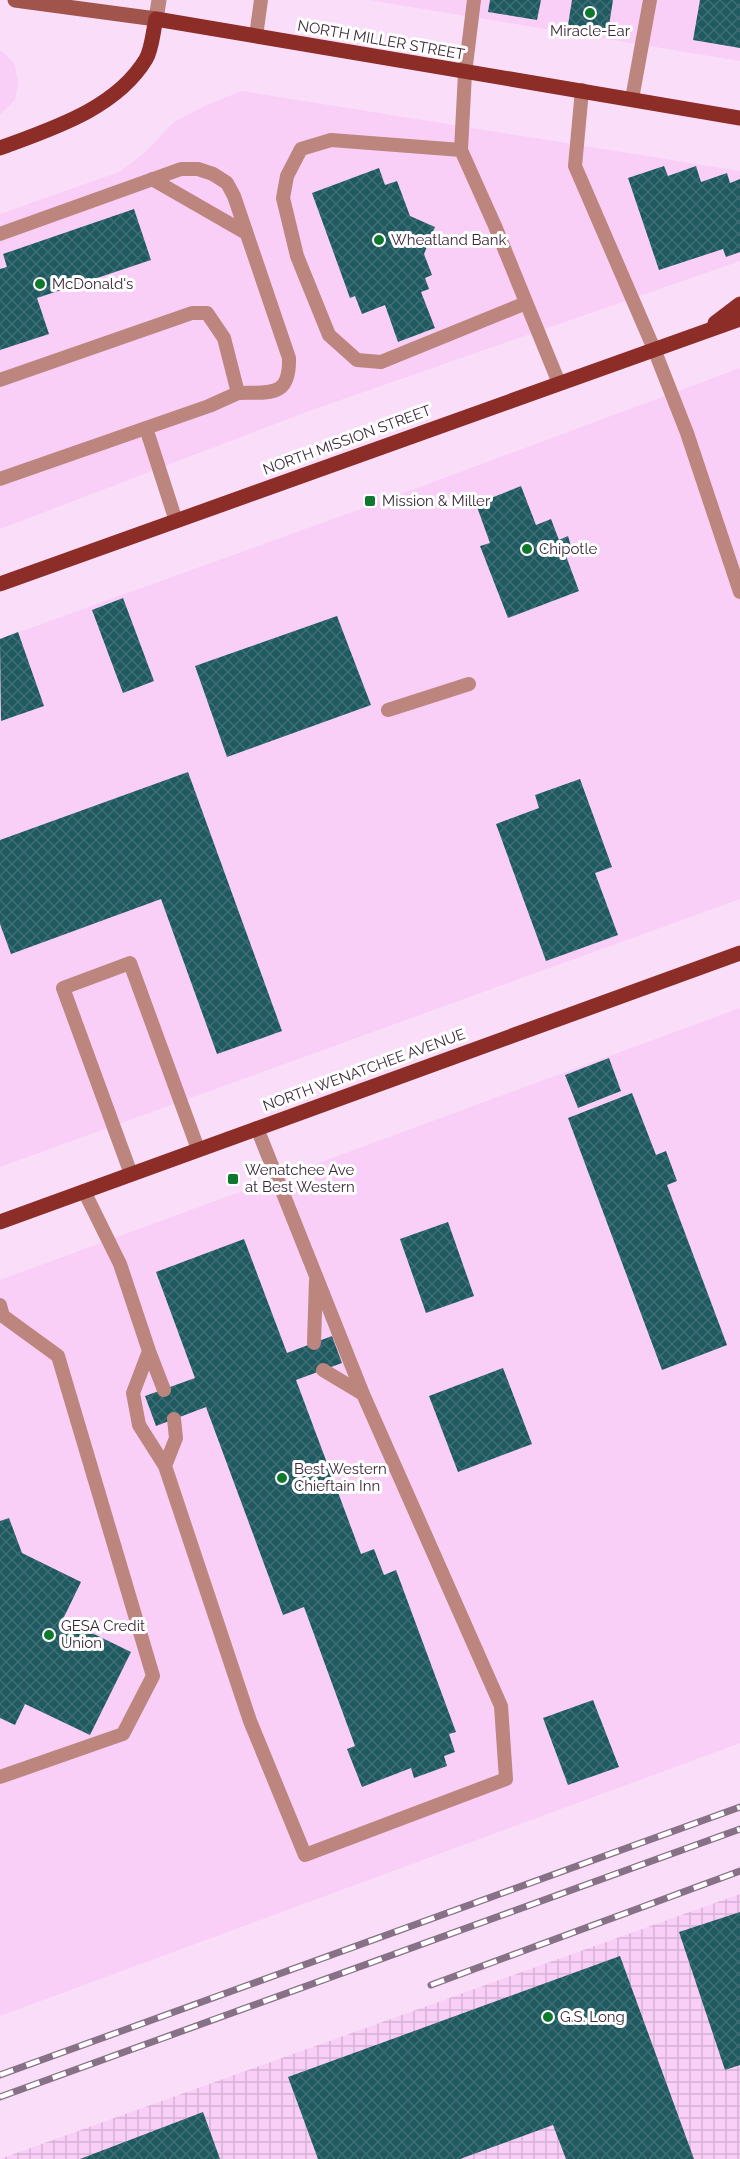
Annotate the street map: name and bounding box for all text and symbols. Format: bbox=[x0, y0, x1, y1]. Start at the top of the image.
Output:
marker: Miracle-Ear bbox=[583, 6, 597, 20]
street label: NORTH MILLER STREET bbox=[296, 16, 466, 64]
place label: Miracle-Ear bbox=[550, 22, 631, 40]
place label: Wheatland Bank bbox=[391, 231, 506, 249]
marker: Wheatland Bank bbox=[372, 233, 386, 247]
place label: McDonald's bbox=[52, 275, 133, 293]
marker: McDonald's bbox=[33, 277, 47, 291]
street label: NORTH MISSION STREET bbox=[261, 401, 433, 479]
place label: Mission & Miller bbox=[382, 492, 491, 510]
marker: Mission & Miller bbox=[363, 494, 377, 508]
place label: Chipotle bbox=[539, 540, 597, 558]
marker: Chipotle bbox=[520, 542, 534, 556]
street label: NORTH WENATCHEE AVENUE bbox=[260, 1025, 468, 1115]
place label: Wenatchee Ave at Best Western bbox=[245, 1161, 355, 1196]
marker: Wenatchee Ave at Best Western bbox=[226, 1172, 240, 1186]
place label: Best Western Chieftain Inn bbox=[294, 1460, 387, 1495]
marker: Best Western Chieftain Inn bbox=[275, 1471, 289, 1485]
place label: GESA Credit Union bbox=[61, 1617, 145, 1652]
marker: GESA Credit Union bbox=[42, 1628, 56, 1642]
place label: G.S. Long bbox=[560, 2008, 625, 2026]
marker: G.S. Long bbox=[541, 2010, 555, 2024]

